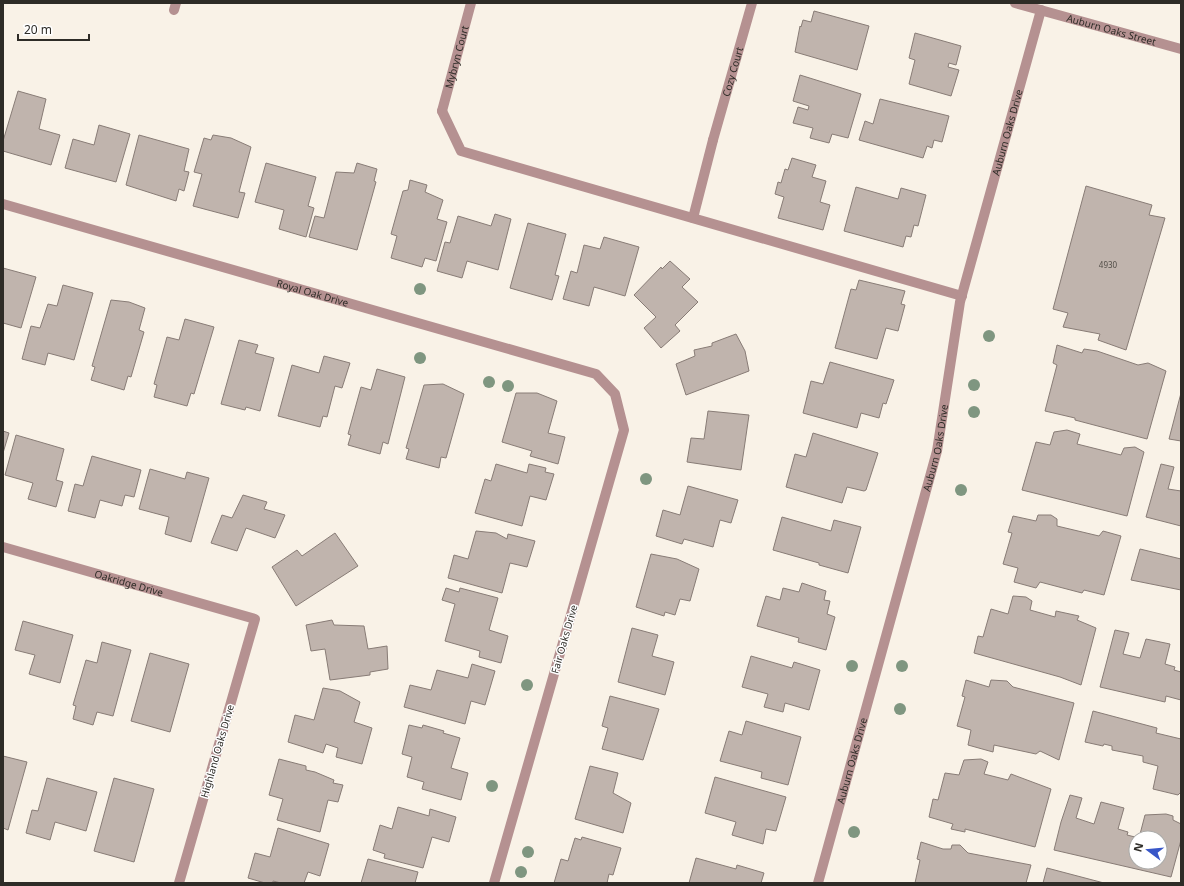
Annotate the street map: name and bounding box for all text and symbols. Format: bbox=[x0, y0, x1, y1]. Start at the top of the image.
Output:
street label: Auburn Oaks Street bbox=[1065, 11, 1158, 49]
scale bar bbox=[18, 16, 89, 42]
text: 20 m bbox=[24, 21, 52, 38]
street label: Mybryn Court bbox=[441, 23, 472, 90]
street label: Cozy Court bbox=[719, 45, 746, 98]
street label: Auburn Oaks Drive bbox=[988, 87, 1026, 177]
house number: 4930 bbox=[1099, 259, 1118, 270]
street label: Royal Oak Drive bbox=[275, 276, 350, 310]
street label: Auburn Oaks Drive bbox=[919, 403, 951, 493]
street label: Oakridge Drive bbox=[93, 567, 165, 600]
street label: Fair Oaks Drive bbox=[547, 603, 581, 675]
street label: Highland Oaks Drive bbox=[197, 702, 237, 799]
street label: Auburn Oaks Drive bbox=[833, 716, 870, 805]
north arrow bbox=[1128, 830, 1168, 870]
text: N bbox=[1129, 841, 1146, 853]

